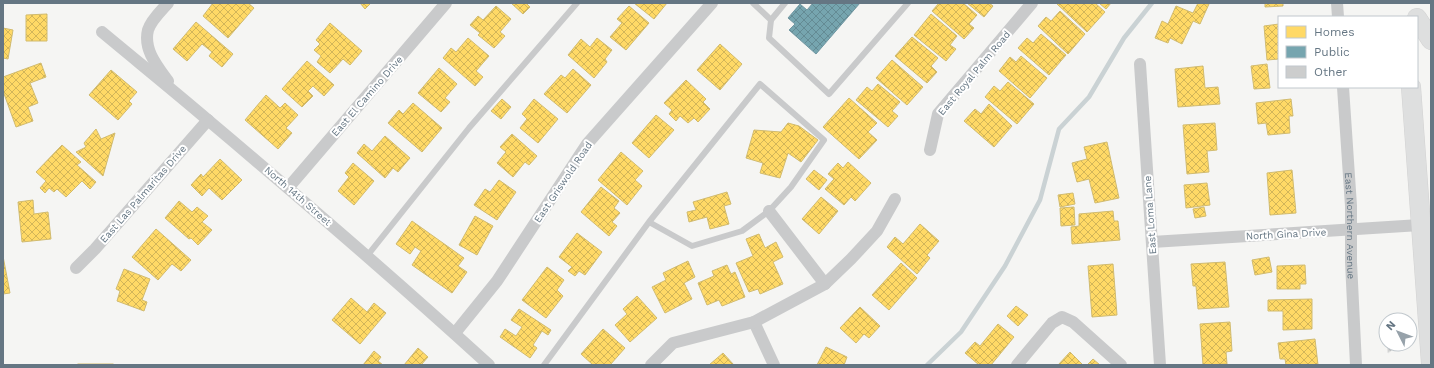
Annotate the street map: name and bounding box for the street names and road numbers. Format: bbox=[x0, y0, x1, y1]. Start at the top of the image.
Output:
street label: East Royal Palm Road bbox=[936, 29, 1012, 117]
street label: East El Camino Drive bbox=[329, 54, 405, 138]
street label: East Griswold Road bbox=[532, 139, 594, 225]
street label: East Las Palmaritas Drive bbox=[98, 143, 188, 245]
street label: North 14th Street bbox=[262, 164, 334, 228]
street label: East Northern Avenue bbox=[1343, 172, 1357, 280]
street label: East Loma Lane bbox=[1142, 175, 1158, 255]
street label: North Gina Drive bbox=[1245, 226, 1327, 242]

